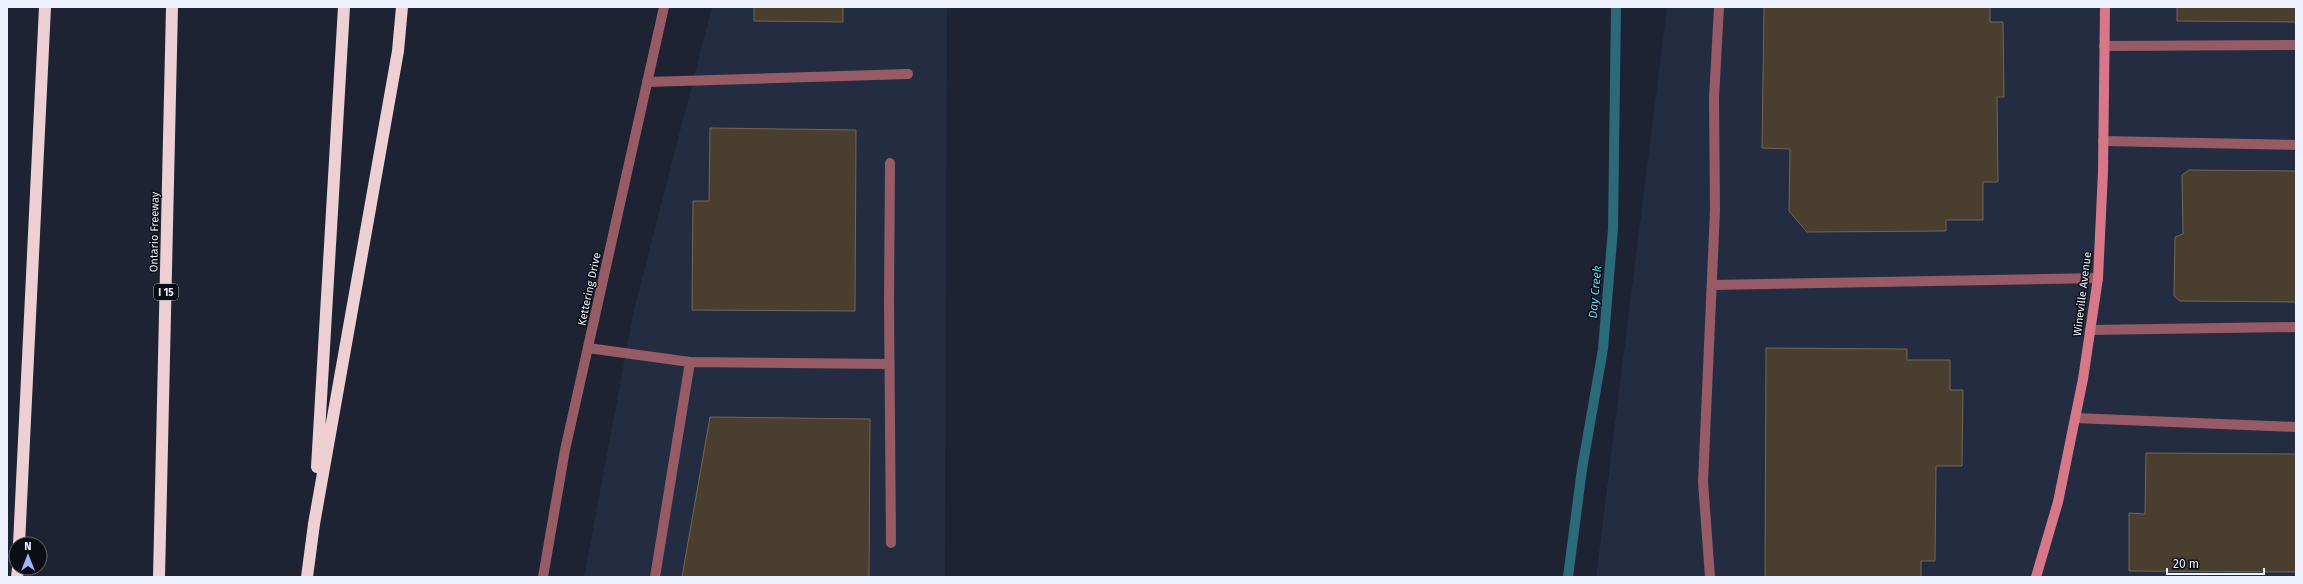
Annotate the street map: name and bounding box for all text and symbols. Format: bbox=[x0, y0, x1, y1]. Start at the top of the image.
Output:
street label: Ontario Freeway bbox=[147, 191, 162, 272]
street label: Kettering Drive bbox=[575, 251, 604, 327]
street label: Wineville Avenue bbox=[2071, 251, 2094, 337]
water label: Day Creek bbox=[1586, 265, 1604, 319]
road number: I 15 bbox=[154, 284, 178, 300]
north arrow bbox=[8, 536, 48, 576]
text: N bbox=[24, 540, 32, 553]
scale bar bbox=[2167, 550, 2264, 576]
text: 20 m bbox=[2173, 557, 2199, 571]

